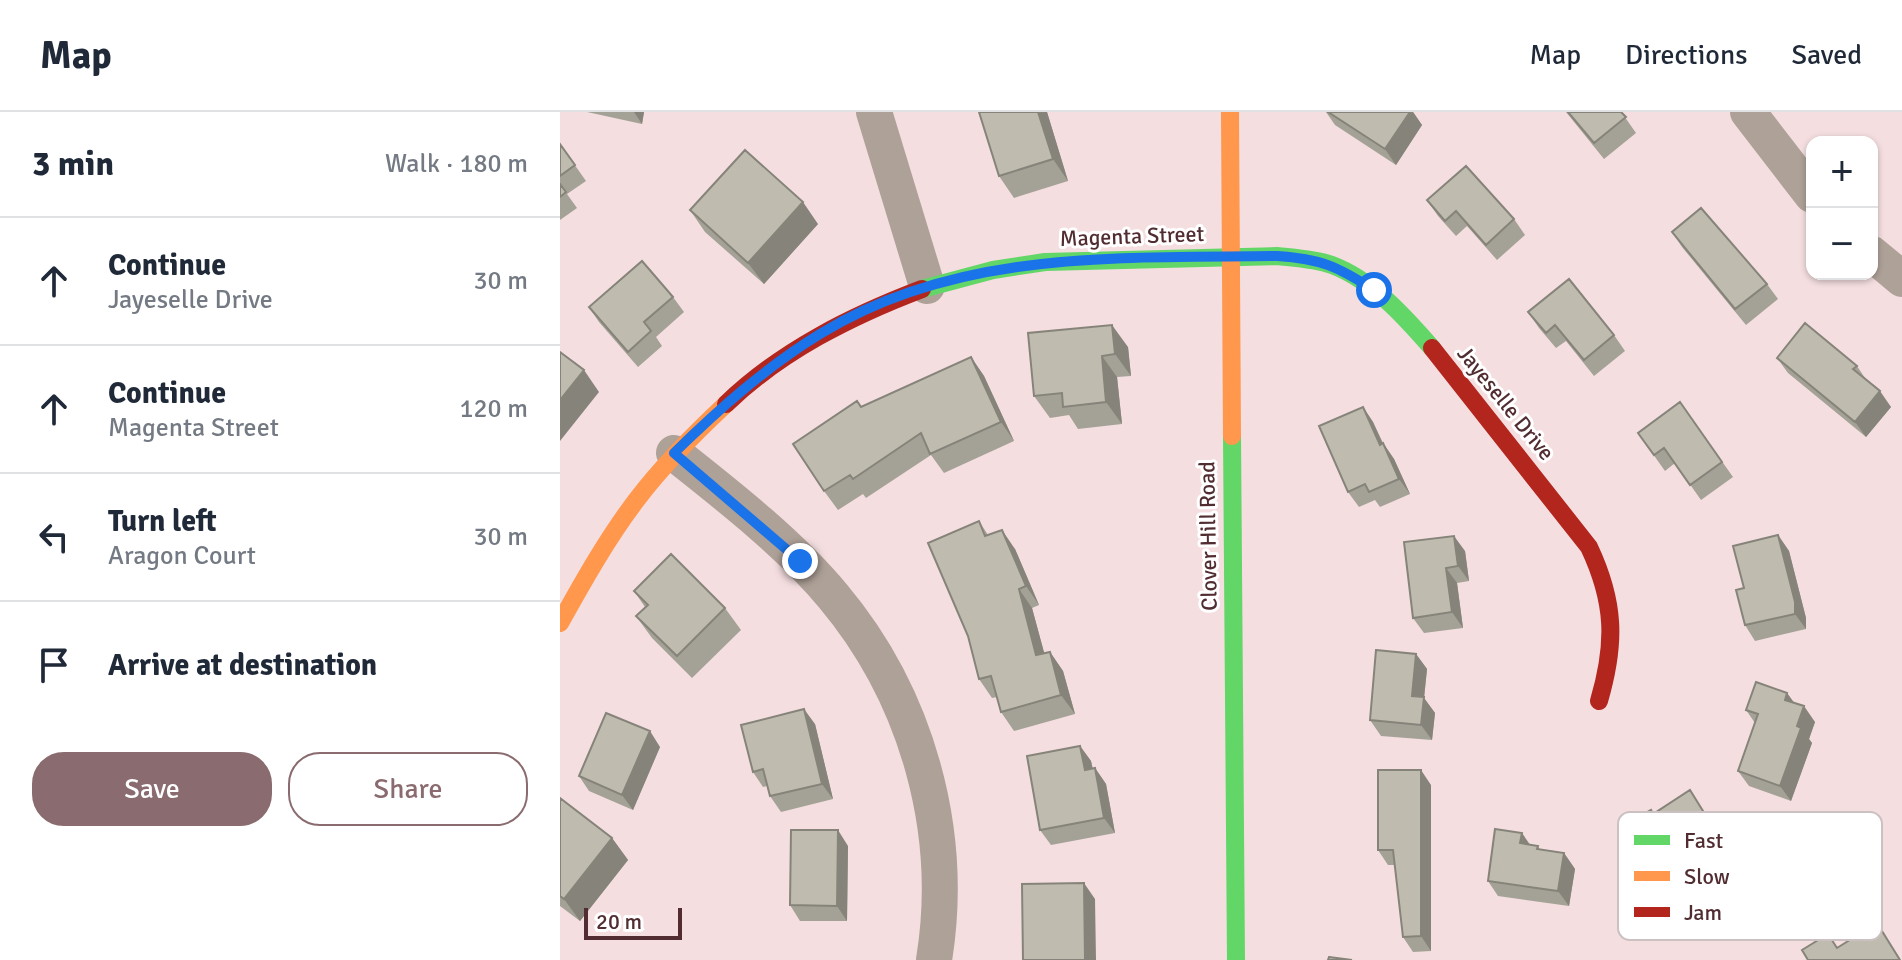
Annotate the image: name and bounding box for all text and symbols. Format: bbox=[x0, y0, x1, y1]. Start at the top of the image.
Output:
text: Map bbox=[40, 32, 112, 79]
text: Map bbox=[1529, 38, 1581, 72]
text: Directions bbox=[1625, 38, 1747, 72]
text: Saved bbox=[1791, 38, 1862, 72]
map controls bbox=[1806, 136, 1878, 280]
button: + bbox=[1806, 136, 1878, 208]
text: 3 min bbox=[32, 143, 114, 185]
text: Walk · 180 m bbox=[385, 148, 528, 180]
button: − bbox=[1806, 208, 1878, 280]
street label: Magenta Street bbox=[1059, 220, 1205, 252]
text: Continue bbox=[108, 247, 226, 284]
icon: ahead bbox=[32, 259, 76, 303]
text: 30 m bbox=[473, 265, 528, 297]
route start bbox=[1356, 272, 1392, 308]
text: Jayeselle Drive bbox=[108, 284, 273, 316]
street label: Jayeselle Drive bbox=[1452, 340, 1560, 466]
text: Continue bbox=[108, 375, 226, 412]
icon: ahead bbox=[32, 387, 76, 431]
text: 120 m bbox=[459, 393, 528, 425]
text: Magenta Street bbox=[108, 412, 279, 444]
street label: Clover Hill Road bbox=[1193, 461, 1223, 611]
text: Turn left bbox=[108, 503, 217, 540]
icon: left bbox=[32, 515, 76, 559]
text: 30 m bbox=[473, 521, 528, 553]
text: Aragon Court bbox=[108, 540, 256, 572]
route end bbox=[782, 543, 818, 579]
icon: arrive bbox=[32, 643, 76, 687]
text: Arrive at destination bbox=[108, 647, 377, 684]
button: Save bbox=[32, 752, 272, 826]
button: Share bbox=[288, 752, 528, 826]
legend bbox=[1618, 812, 1882, 940]
text: Fast bbox=[1684, 827, 1724, 854]
text: Slow bbox=[1684, 863, 1730, 890]
text: Jam bbox=[1684, 899, 1722, 926]
scale bar bbox=[584, 904, 682, 940]
text: 20 m bbox=[596, 908, 642, 935]

